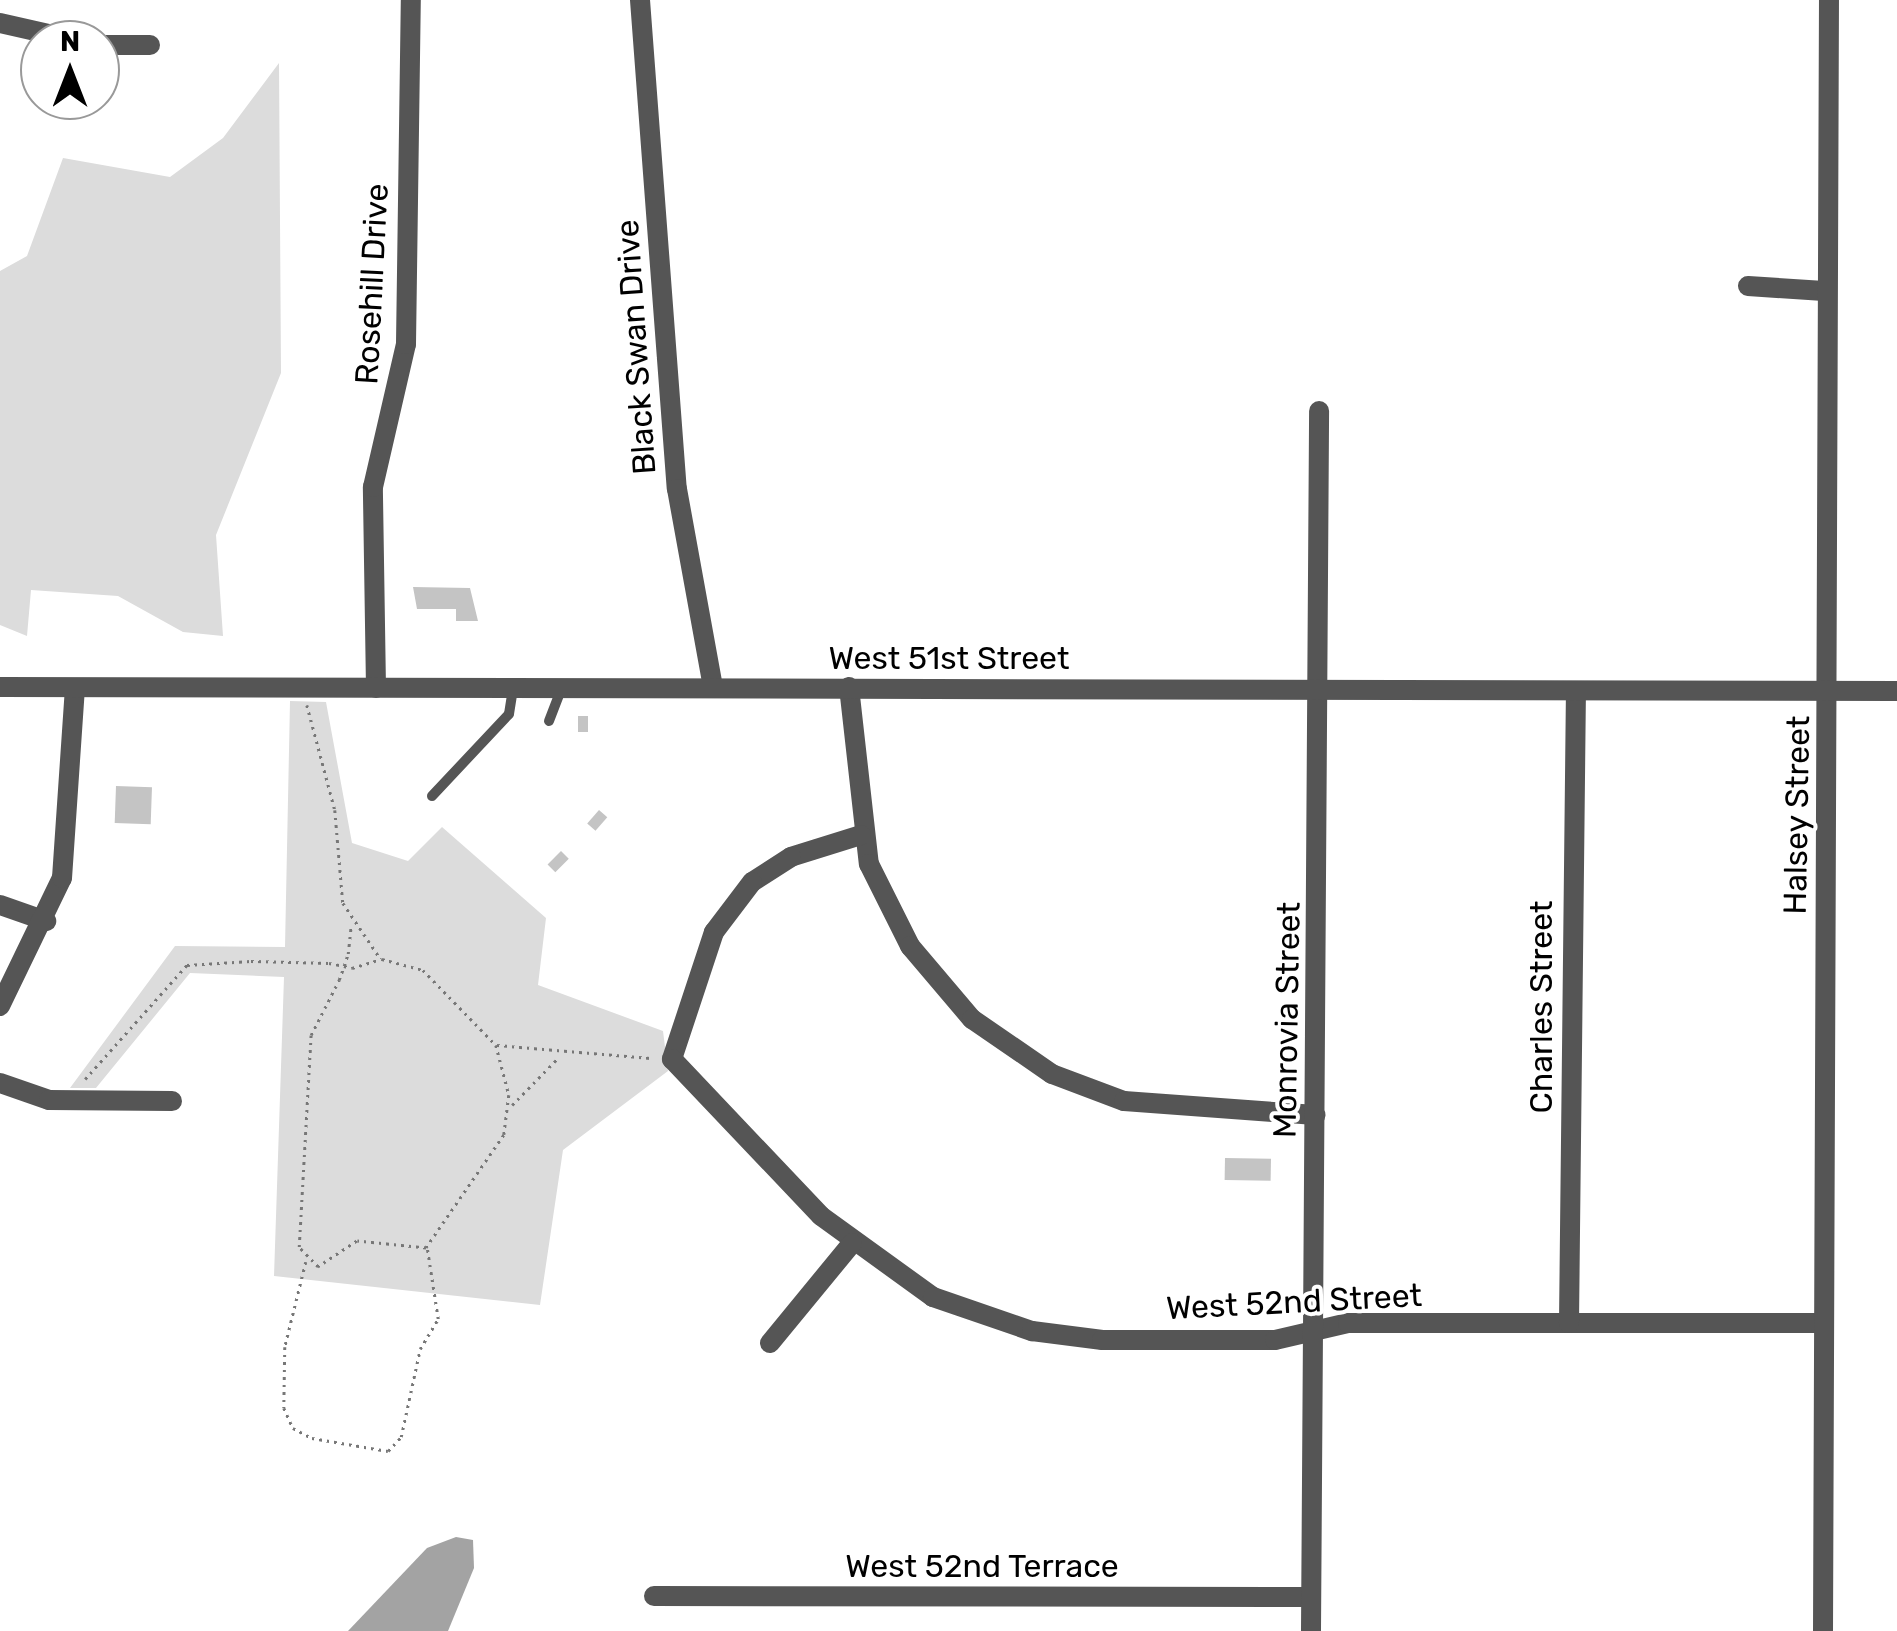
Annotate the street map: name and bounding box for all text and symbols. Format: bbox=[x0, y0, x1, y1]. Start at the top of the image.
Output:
north arrow bbox=[20, 20, 120, 120]
text: N bbox=[60, 25, 80, 58]
street label: Rosehill Drive bbox=[348, 183, 396, 385]
street label: Black Swan Drive bbox=[608, 218, 664, 476]
street label: West 51st Street bbox=[829, 639, 1069, 677]
street label: Halsey Street bbox=[1776, 715, 1818, 915]
street label: Charles Street bbox=[1522, 901, 1560, 1113]
street label: Monrovia Street bbox=[1266, 902, 1308, 1138]
street label: West 52nd Street bbox=[1165, 1276, 1423, 1328]
street label: West 52nd Terrace bbox=[845, 1547, 1119, 1585]

